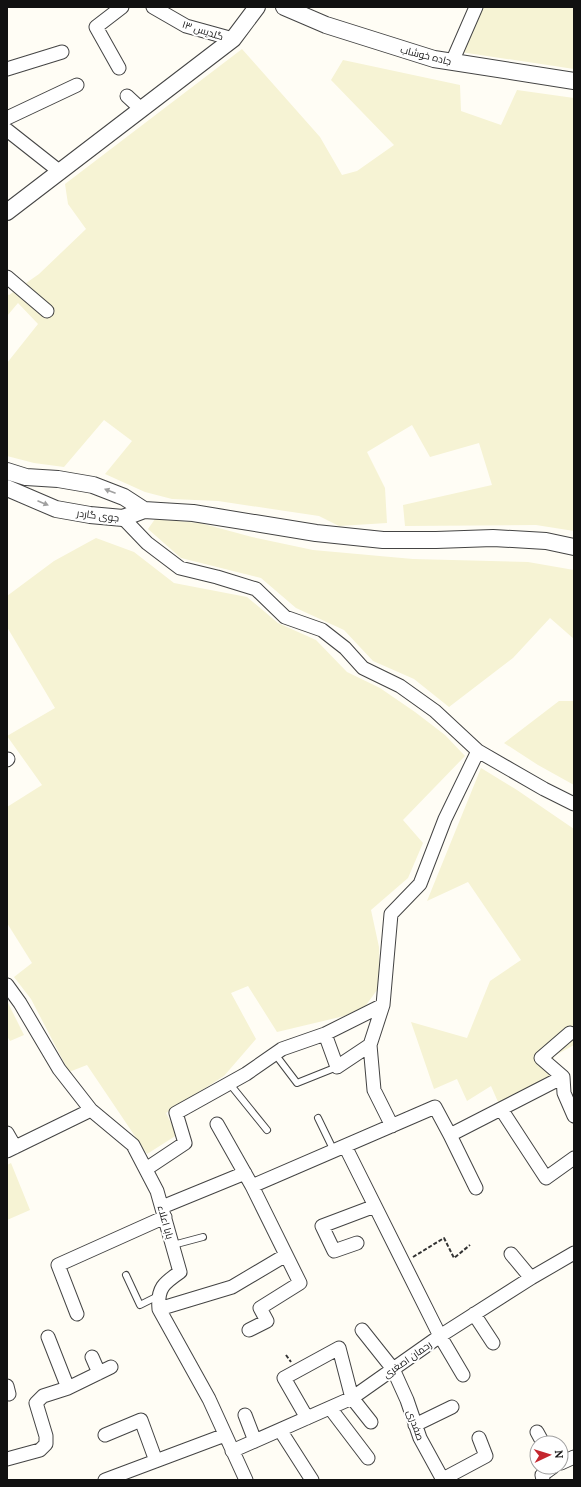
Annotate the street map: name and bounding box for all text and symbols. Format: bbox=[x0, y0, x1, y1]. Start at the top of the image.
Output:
street label: گلدیس ۱۳ bbox=[180, 18, 225, 43]
street label: جاده خوشاب bbox=[399, 43, 453, 68]
one-way arrow bbox=[103, 488, 115, 494]
one-way arrow bbox=[37, 500, 49, 506]
street label: جوی گاردر bbox=[75, 506, 120, 525]
street label: بابا اعلاء bbox=[154, 1204, 177, 1241]
street label: رحمان اصغری bbox=[380, 1338, 434, 1381]
street label: صفدری bbox=[404, 1408, 427, 1442]
north arrow bbox=[529, 1435, 569, 1475]
text: N bbox=[552, 1450, 566, 1460]

